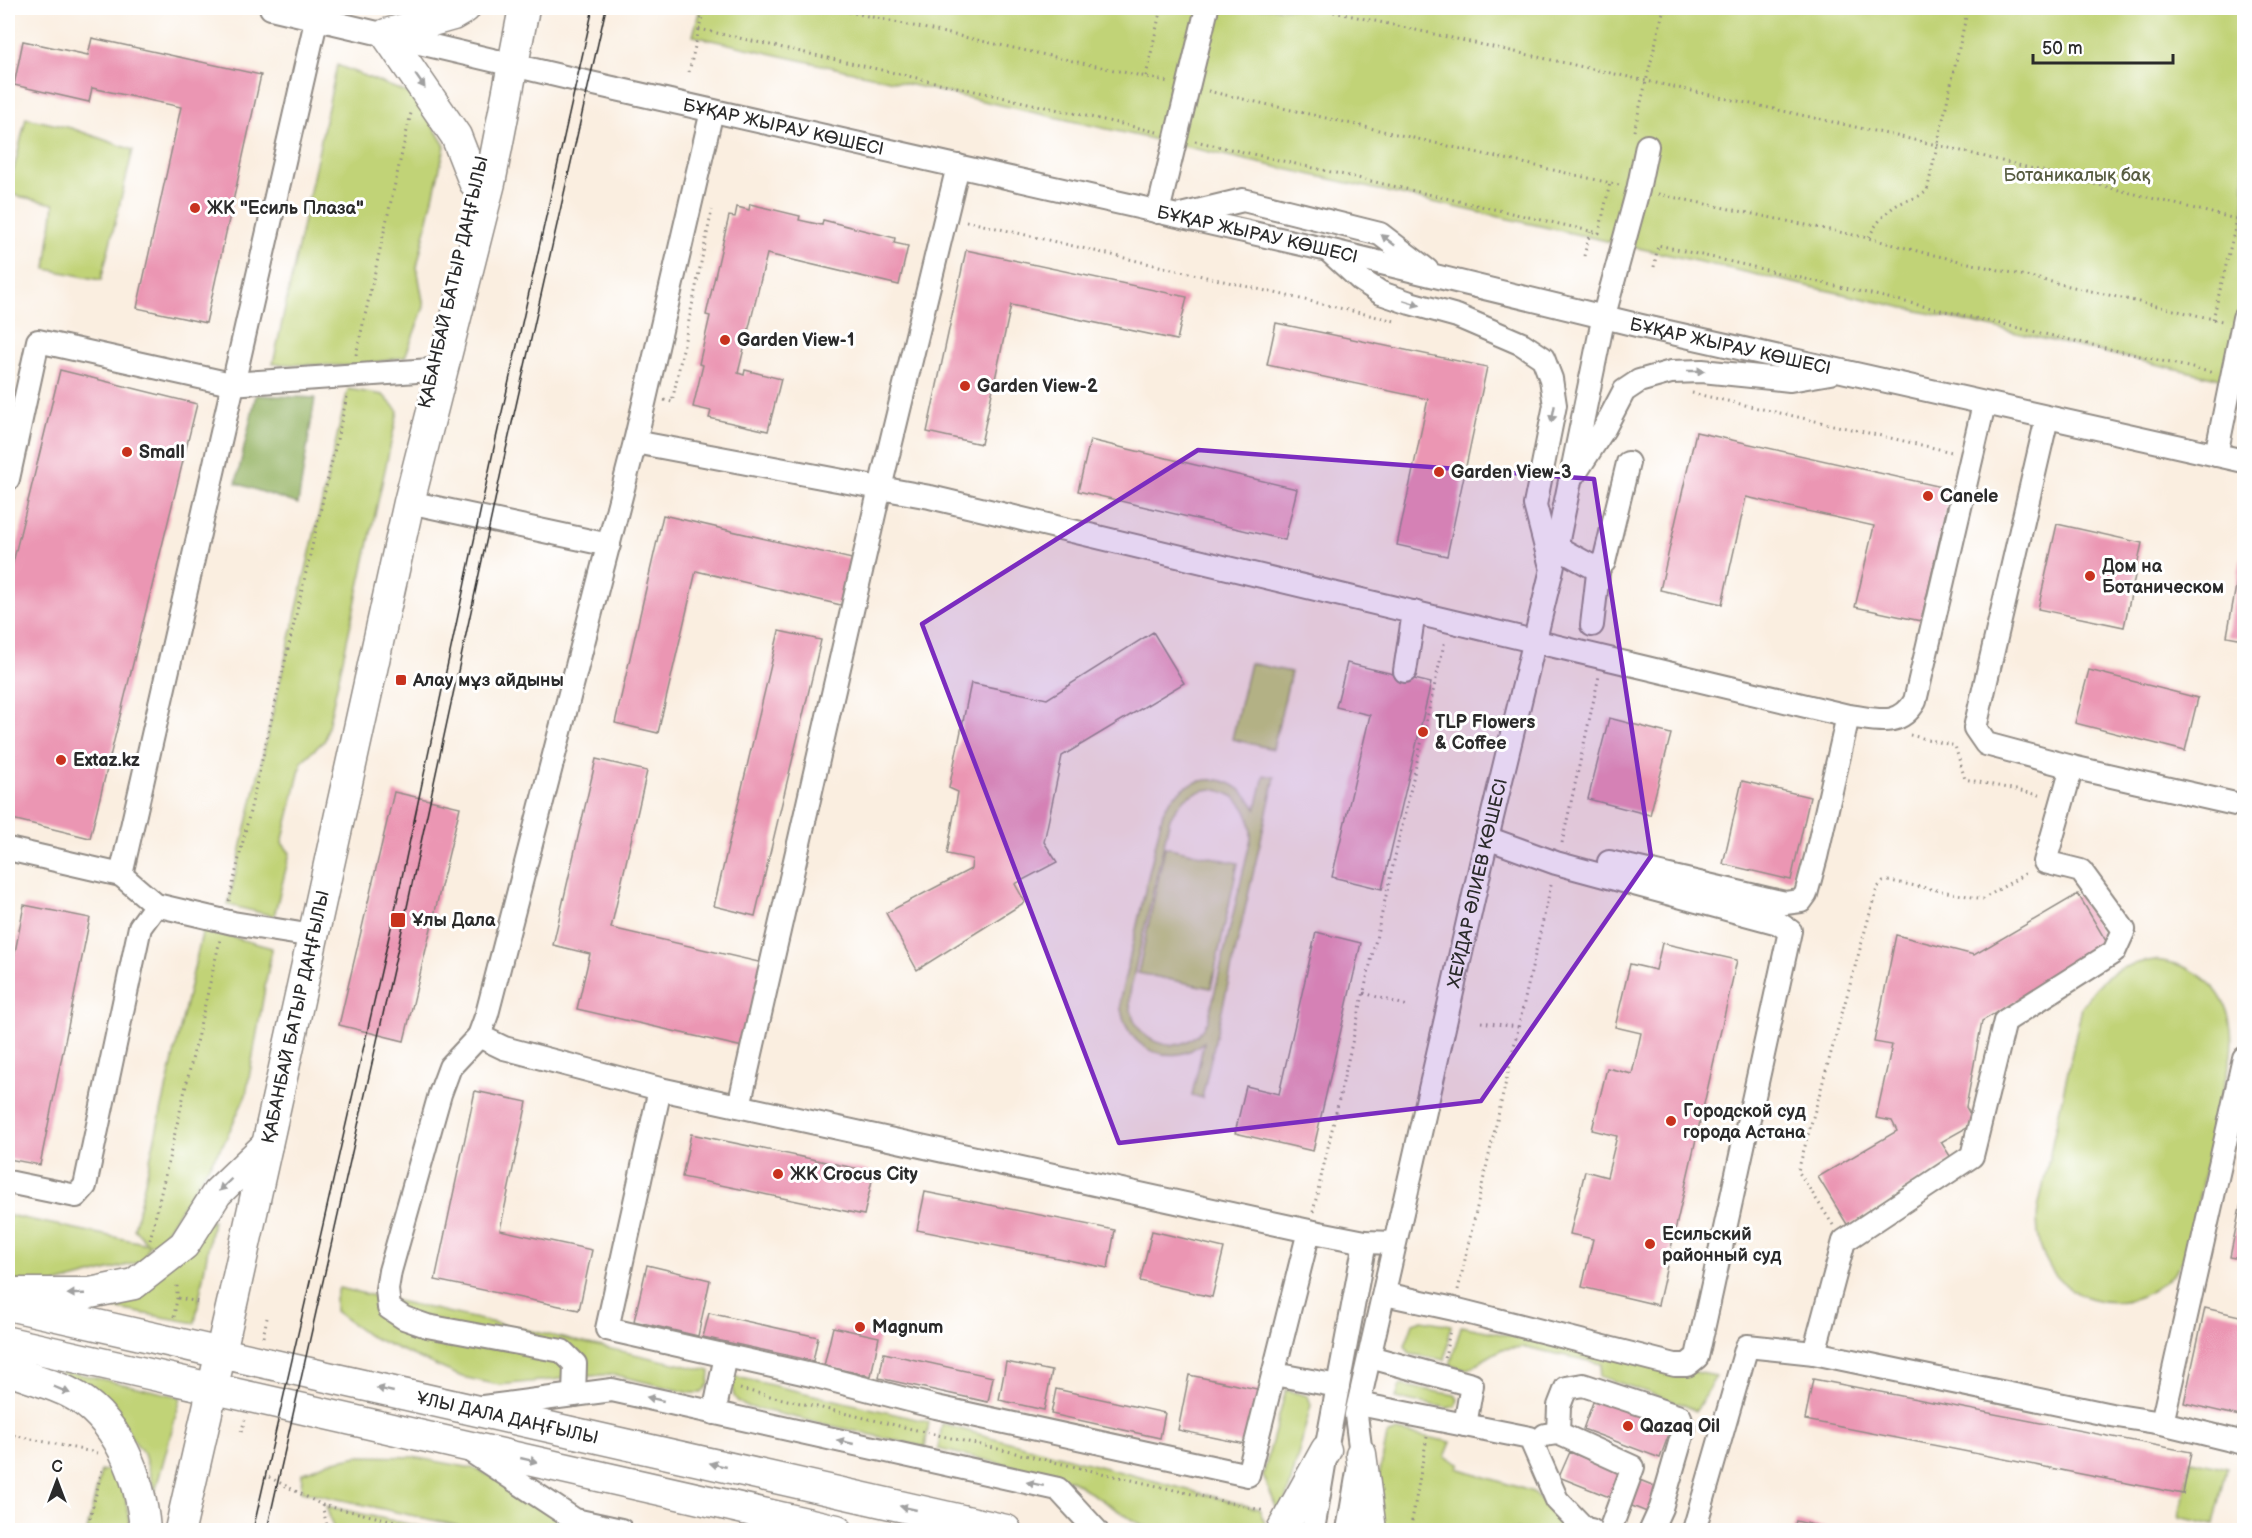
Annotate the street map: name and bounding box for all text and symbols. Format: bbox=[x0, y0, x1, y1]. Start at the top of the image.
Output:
scale bar bbox=[2033, 27, 2172, 65]
text: 50 m bbox=[2042, 38, 2083, 59]
one-way arrow bbox=[414, 73, 426, 89]
street label: БҰҚАР ЖЫРАУ КӨШЕСІ bbox=[681, 94, 886, 160]
street label: ҚАБАНБАЙ БАТЫР ДАҢҒЫЛЫ bbox=[414, 154, 493, 410]
park label: Ботаникалық бақ bbox=[2004, 165, 2150, 186]
place label: ЖК "Есиль Плаза" bbox=[207, 198, 364, 219]
marker: ЖК "Есиль Плаза" bbox=[188, 201, 202, 215]
street label: БҰҚАР ЖЫРАУ КӨШЕСІ bbox=[1155, 202, 1360, 268]
one-way arrow bbox=[1381, 235, 1396, 247]
one-way arrow bbox=[1403, 299, 1421, 308]
street label: БҰҚАР ЖЫРАУ КӨШЕСІ bbox=[1628, 314, 1833, 379]
place label: Garden View-1 bbox=[737, 330, 855, 351]
marker: Garden View-1 bbox=[718, 333, 732, 347]
one-way arrow bbox=[1687, 366, 1706, 376]
place label: Garden View-2 bbox=[977, 376, 1098, 397]
marker: Garden View-2 bbox=[958, 379, 972, 393]
one-way arrow bbox=[1548, 405, 1557, 424]
place label: Small bbox=[139, 442, 185, 463]
marker: Small bbox=[120, 445, 134, 459]
place label: Garden View-3 bbox=[1451, 462, 1572, 483]
marker: Garden View-3 bbox=[1432, 465, 1446, 479]
place label: Canele bbox=[1940, 486, 1998, 507]
marker: Canele bbox=[1921, 489, 1935, 503]
place label: Дом на Ботаническом bbox=[2102, 556, 2224, 598]
marker: Дом на Ботаническом bbox=[2083, 569, 2097, 583]
place label: Алау мұз айдыны bbox=[412, 670, 564, 691]
marker: Алау мұз айдыны bbox=[394, 673, 408, 687]
place label: TLP Flowers & Coffee bbox=[1435, 712, 1536, 754]
marker: TLP Flowers & Coffee bbox=[1416, 725, 1430, 739]
place label: Extaz.kz bbox=[73, 750, 140, 771]
marker: Extaz.kz bbox=[54, 753, 68, 767]
street label: ХЕЙДАР ӘЛИЕВ КӨШЕСІ bbox=[1443, 776, 1512, 990]
street label: ҚАБАНБАЙ БАТЫР ДАҢҒЫЛЫ bbox=[258, 888, 334, 1145]
place label: Ұлы Дала bbox=[412, 910, 496, 931]
marker: Ұлы Дала bbox=[389, 911, 407, 929]
place label: Городской суд города Астана bbox=[1683, 1101, 1806, 1143]
marker: Городской суд города Астана bbox=[1664, 1114, 1678, 1128]
place label: ЖК Crocus City bbox=[790, 1164, 919, 1185]
marker: ЖК Crocus City bbox=[771, 1167, 785, 1181]
one-way arrow bbox=[218, 1178, 232, 1192]
place label: Есильский районный суд bbox=[1662, 1224, 1781, 1266]
marker: Есильский районный суд bbox=[1643, 1237, 1657, 1251]
one-way arrow bbox=[67, 1289, 86, 1299]
place label: Magnum bbox=[872, 1317, 943, 1338]
marker: Magnum bbox=[853, 1320, 867, 1334]
one-way arrow bbox=[54, 1385, 72, 1395]
one-way arrow bbox=[375, 1385, 394, 1394]
street label: ҰЛЫ ДАЛА ДАҢҒЫЛЫ bbox=[414, 1387, 600, 1449]
one-way arrow bbox=[645, 1394, 664, 1404]
place label: Qazaq Oil bbox=[1640, 1416, 1720, 1437]
marker: Qazaq Oil bbox=[1621, 1419, 1635, 1433]
one-way arrow bbox=[836, 1436, 854, 1446]
north arrow bbox=[27, 1451, 87, 1511]
one-way arrow bbox=[520, 1456, 538, 1466]
text: С bbox=[51, 1458, 63, 1477]
one-way arrow bbox=[709, 1460, 727, 1470]
one-way arrow bbox=[1026, 1479, 1045, 1488]
one-way arrow bbox=[899, 1503, 918, 1513]

